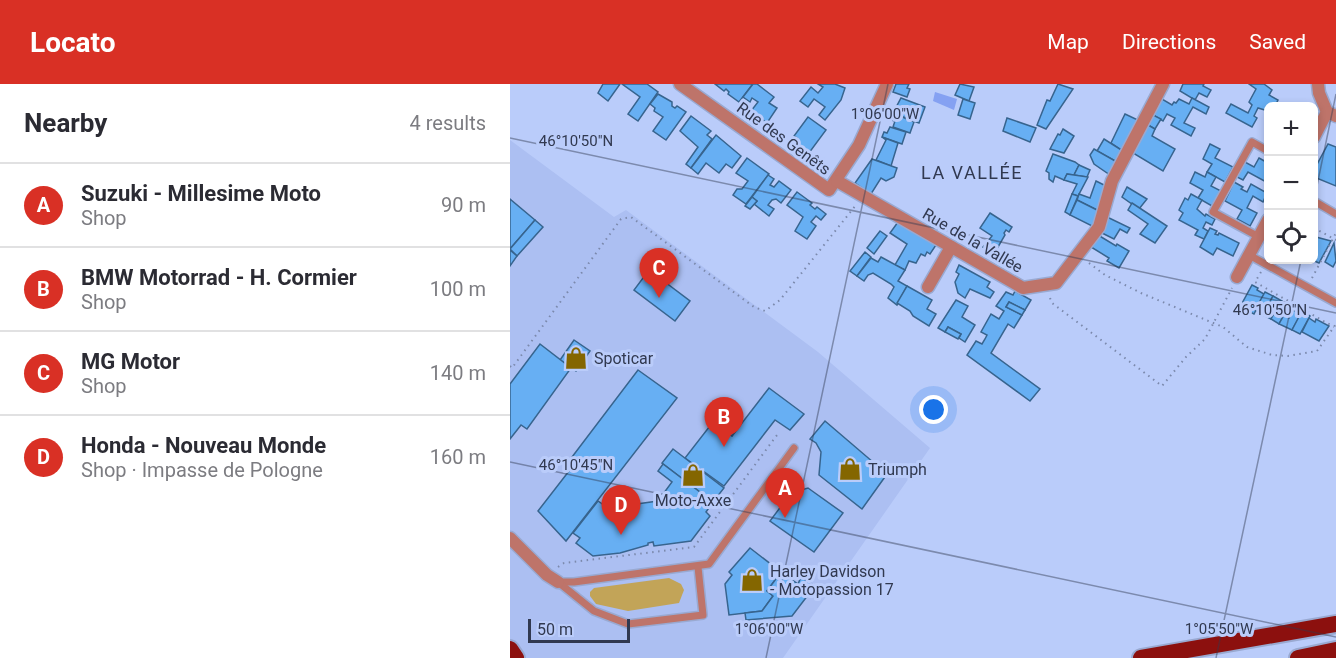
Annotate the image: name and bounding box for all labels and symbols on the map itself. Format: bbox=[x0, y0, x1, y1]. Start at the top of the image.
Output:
street label: Rue des Genêts bbox=[733, 98, 834, 179]
text: 1°06'00"W bbox=[851, 105, 919, 123]
text: 46°10'50"N bbox=[539, 132, 613, 150]
district label: LA VALLÉE bbox=[921, 162, 1023, 183]
street label: Rue de la Vallée bbox=[919, 204, 1026, 277]
pin: C bbox=[640, 248, 678, 298]
text: 46°10'50"N bbox=[1233, 301, 1307, 319]
shop icon: Spoticar bbox=[563, 345, 589, 371]
place label: Spoticar bbox=[594, 349, 654, 368]
your location bbox=[919, 395, 948, 424]
pin: B bbox=[704, 398, 744, 447]
text: 46°10'45"N bbox=[539, 456, 613, 474]
shop icon: Triumph bbox=[837, 456, 863, 482]
place label: Triumph bbox=[868, 460, 927, 479]
shop icon: Moto-Axxe bbox=[680, 462, 706, 488]
pin: A bbox=[766, 468, 804, 518]
pin: D bbox=[602, 486, 640, 535]
place label: Moto-Axxe bbox=[655, 491, 731, 510]
place label: Harley Davidson - Motopassion 17 bbox=[770, 562, 894, 599]
shop icon: Harley Davidson - Motopassion 17 bbox=[739, 567, 765, 593]
scale bar bbox=[528, 616, 630, 644]
text: 1°06'00"W bbox=[735, 620, 803, 638]
text: 1°05'50"W bbox=[1185, 620, 1253, 638]

